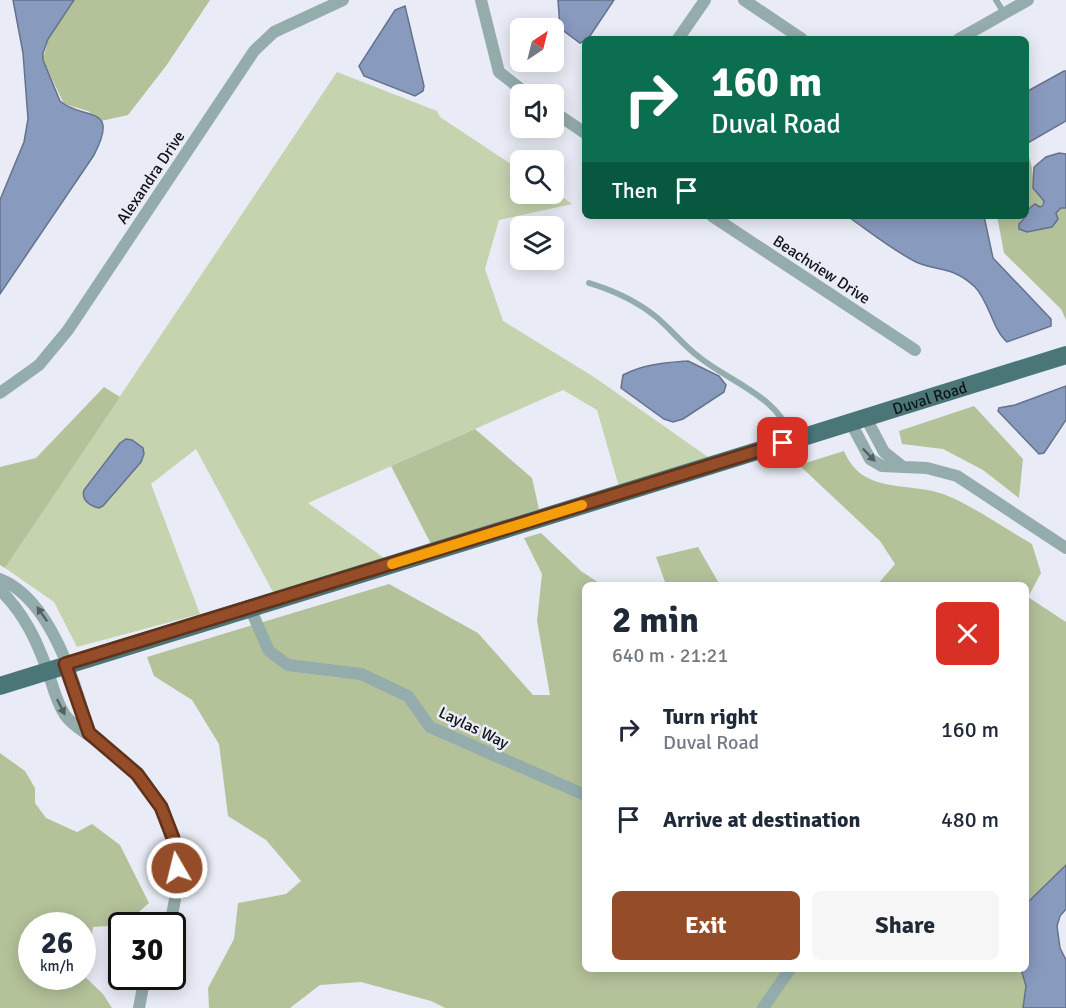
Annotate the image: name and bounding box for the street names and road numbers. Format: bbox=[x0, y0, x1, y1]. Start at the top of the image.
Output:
street label: Alexandra Drive bbox=[112, 127, 189, 228]
street label: Beachview Drive bbox=[769, 231, 874, 309]
street label: Duval Road bbox=[890, 378, 970, 420]
street label: Laylas Way bbox=[435, 702, 512, 754]

